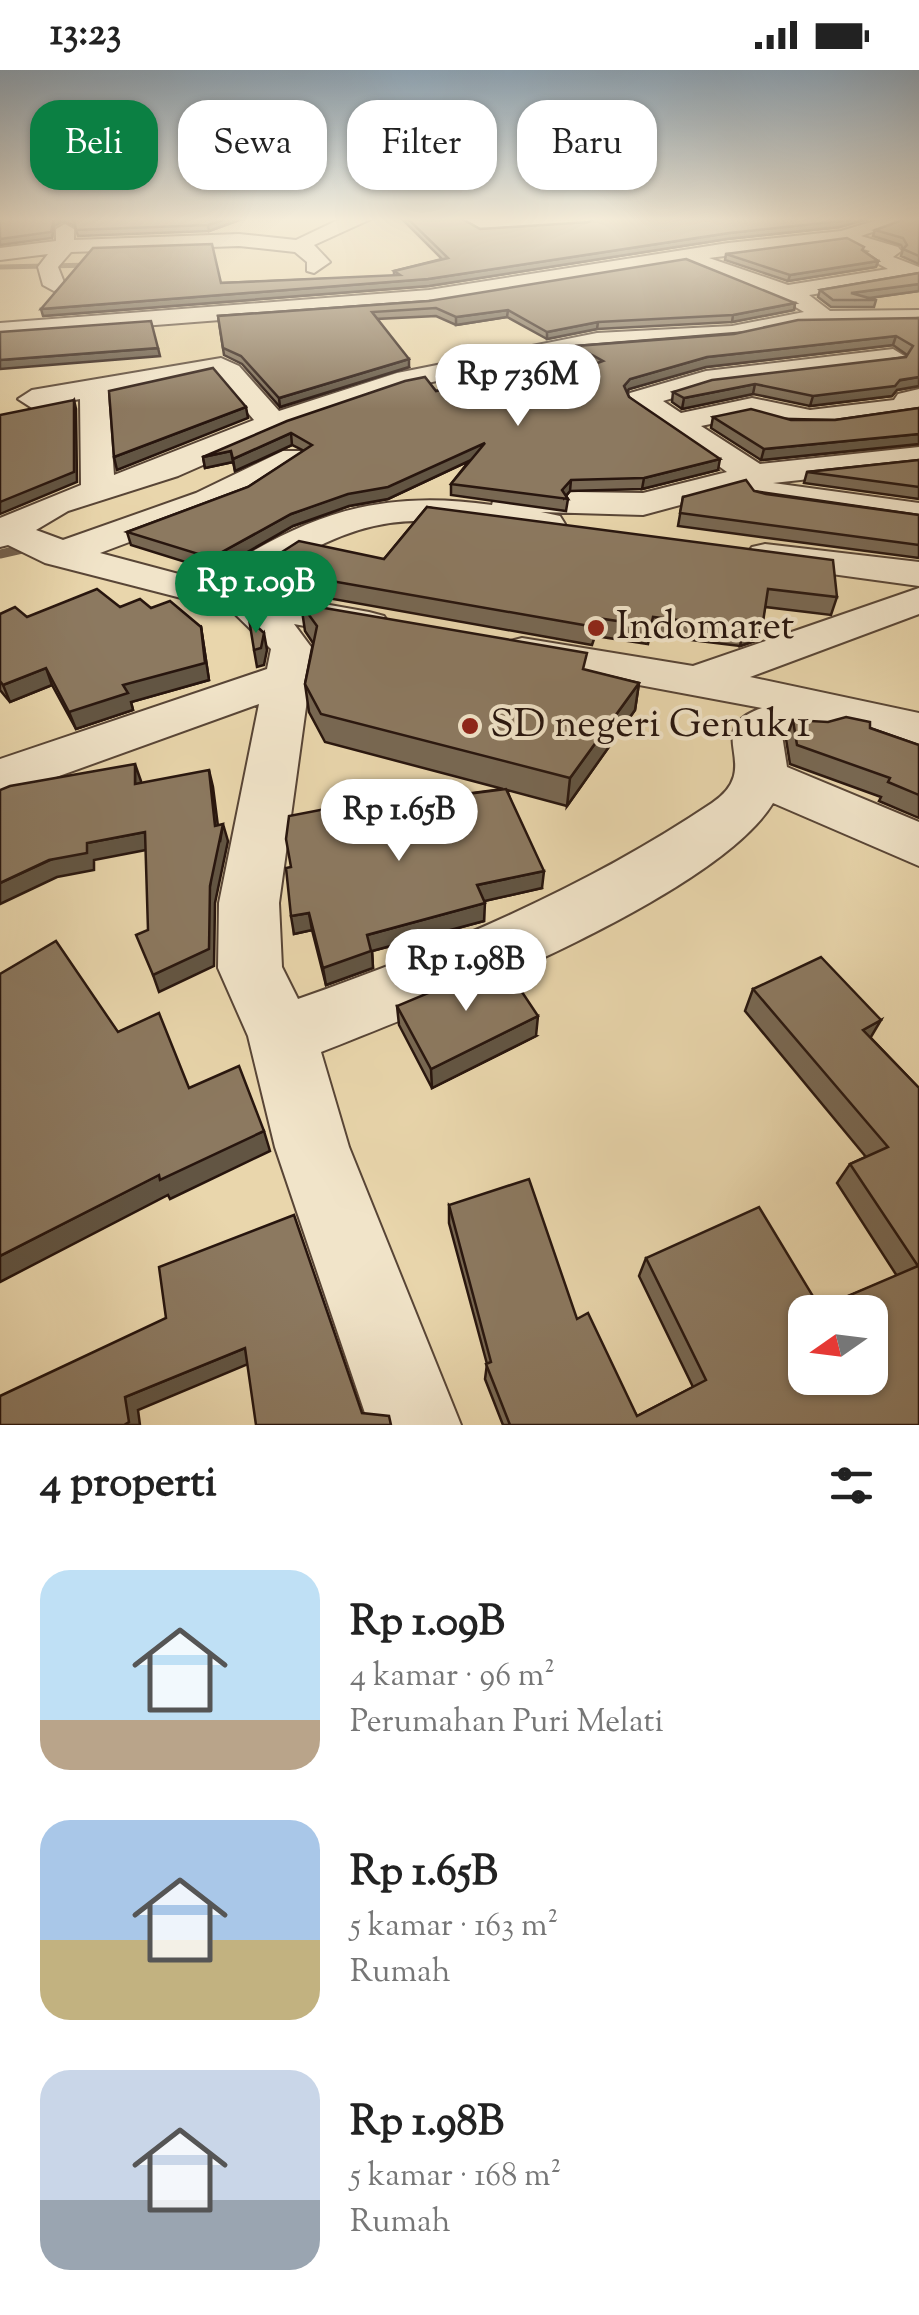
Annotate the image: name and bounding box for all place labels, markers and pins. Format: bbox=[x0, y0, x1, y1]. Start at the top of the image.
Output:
pin: Rp 736M bbox=[426, 344, 610, 429]
pin: Rp 1.09B bbox=[153, 551, 359, 636]
place label: Indomaret bbox=[616, 600, 795, 657]
marker: Indomaret bbox=[585, 617, 607, 639]
place label: SD negeri Genuk 1 bbox=[490, 698, 810, 755]
marker: SD negeri Genuk 1 bbox=[459, 715, 481, 737]
pin: Rp 1.65B bbox=[296, 779, 502, 864]
pin: Rp 1.98B bbox=[363, 929, 569, 1014]

